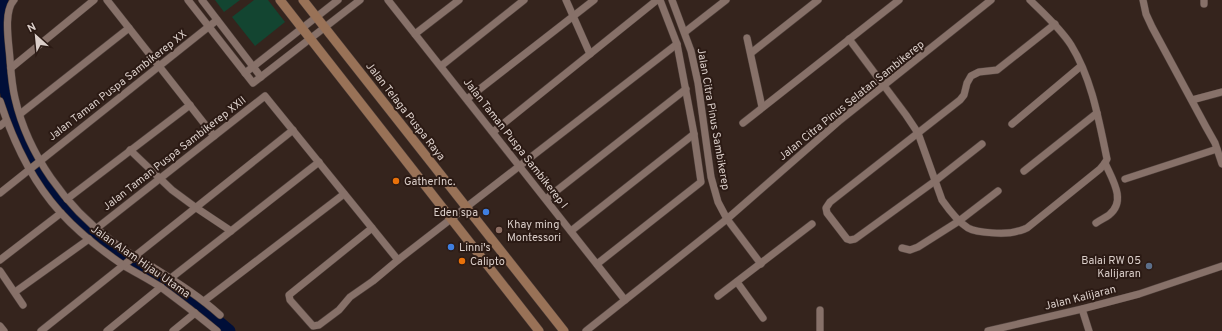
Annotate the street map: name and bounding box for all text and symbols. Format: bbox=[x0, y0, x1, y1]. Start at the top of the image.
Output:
north arrow bbox=[16, 16, 56, 56]
text: N bbox=[25, 20, 39, 36]
street label: Jalan Taman Puspa Sambikerep XX bbox=[46, 27, 190, 144]
street label: Jalan Citra Pinus Selatan Sambikerep bbox=[776, 38, 927, 164]
street label: Jalan Citra Pinus Sambikerep bbox=[694, 47, 732, 191]
street label: Jalan Telaga Puspa Raya bbox=[362, 60, 448, 164]
street label: Jalan Taman Puspa Sambikerep I bbox=[460, 76, 571, 212]
street label: Jalan Taman Puspa Sambikerep XXII bbox=[100, 93, 249, 214]
place label: GatherInc. bbox=[404, 175, 455, 189]
marker: GatherInc. bbox=[391, 176, 401, 186]
place label: Eden spa bbox=[433, 206, 478, 220]
marker: Eden spa bbox=[481, 207, 491, 217]
place label: Khay ming Montessori bbox=[507, 218, 561, 245]
street label: Jalan Alam Hijau Utama bbox=[88, 222, 193, 302]
marker: Khay ming Montessori bbox=[494, 225, 504, 235]
place label: Linni's bbox=[459, 241, 491, 255]
marker: Linni's bbox=[446, 242, 456, 252]
place label: Balai RW 05 Kalijaran bbox=[1081, 254, 1141, 281]
place label: Calipto bbox=[470, 255, 505, 269]
marker: Calipto bbox=[457, 256, 467, 266]
marker: Balai RW 05 Kalijaran bbox=[1144, 261, 1154, 271]
street label: Jalan Kalijaran bbox=[1043, 282, 1117, 314]

